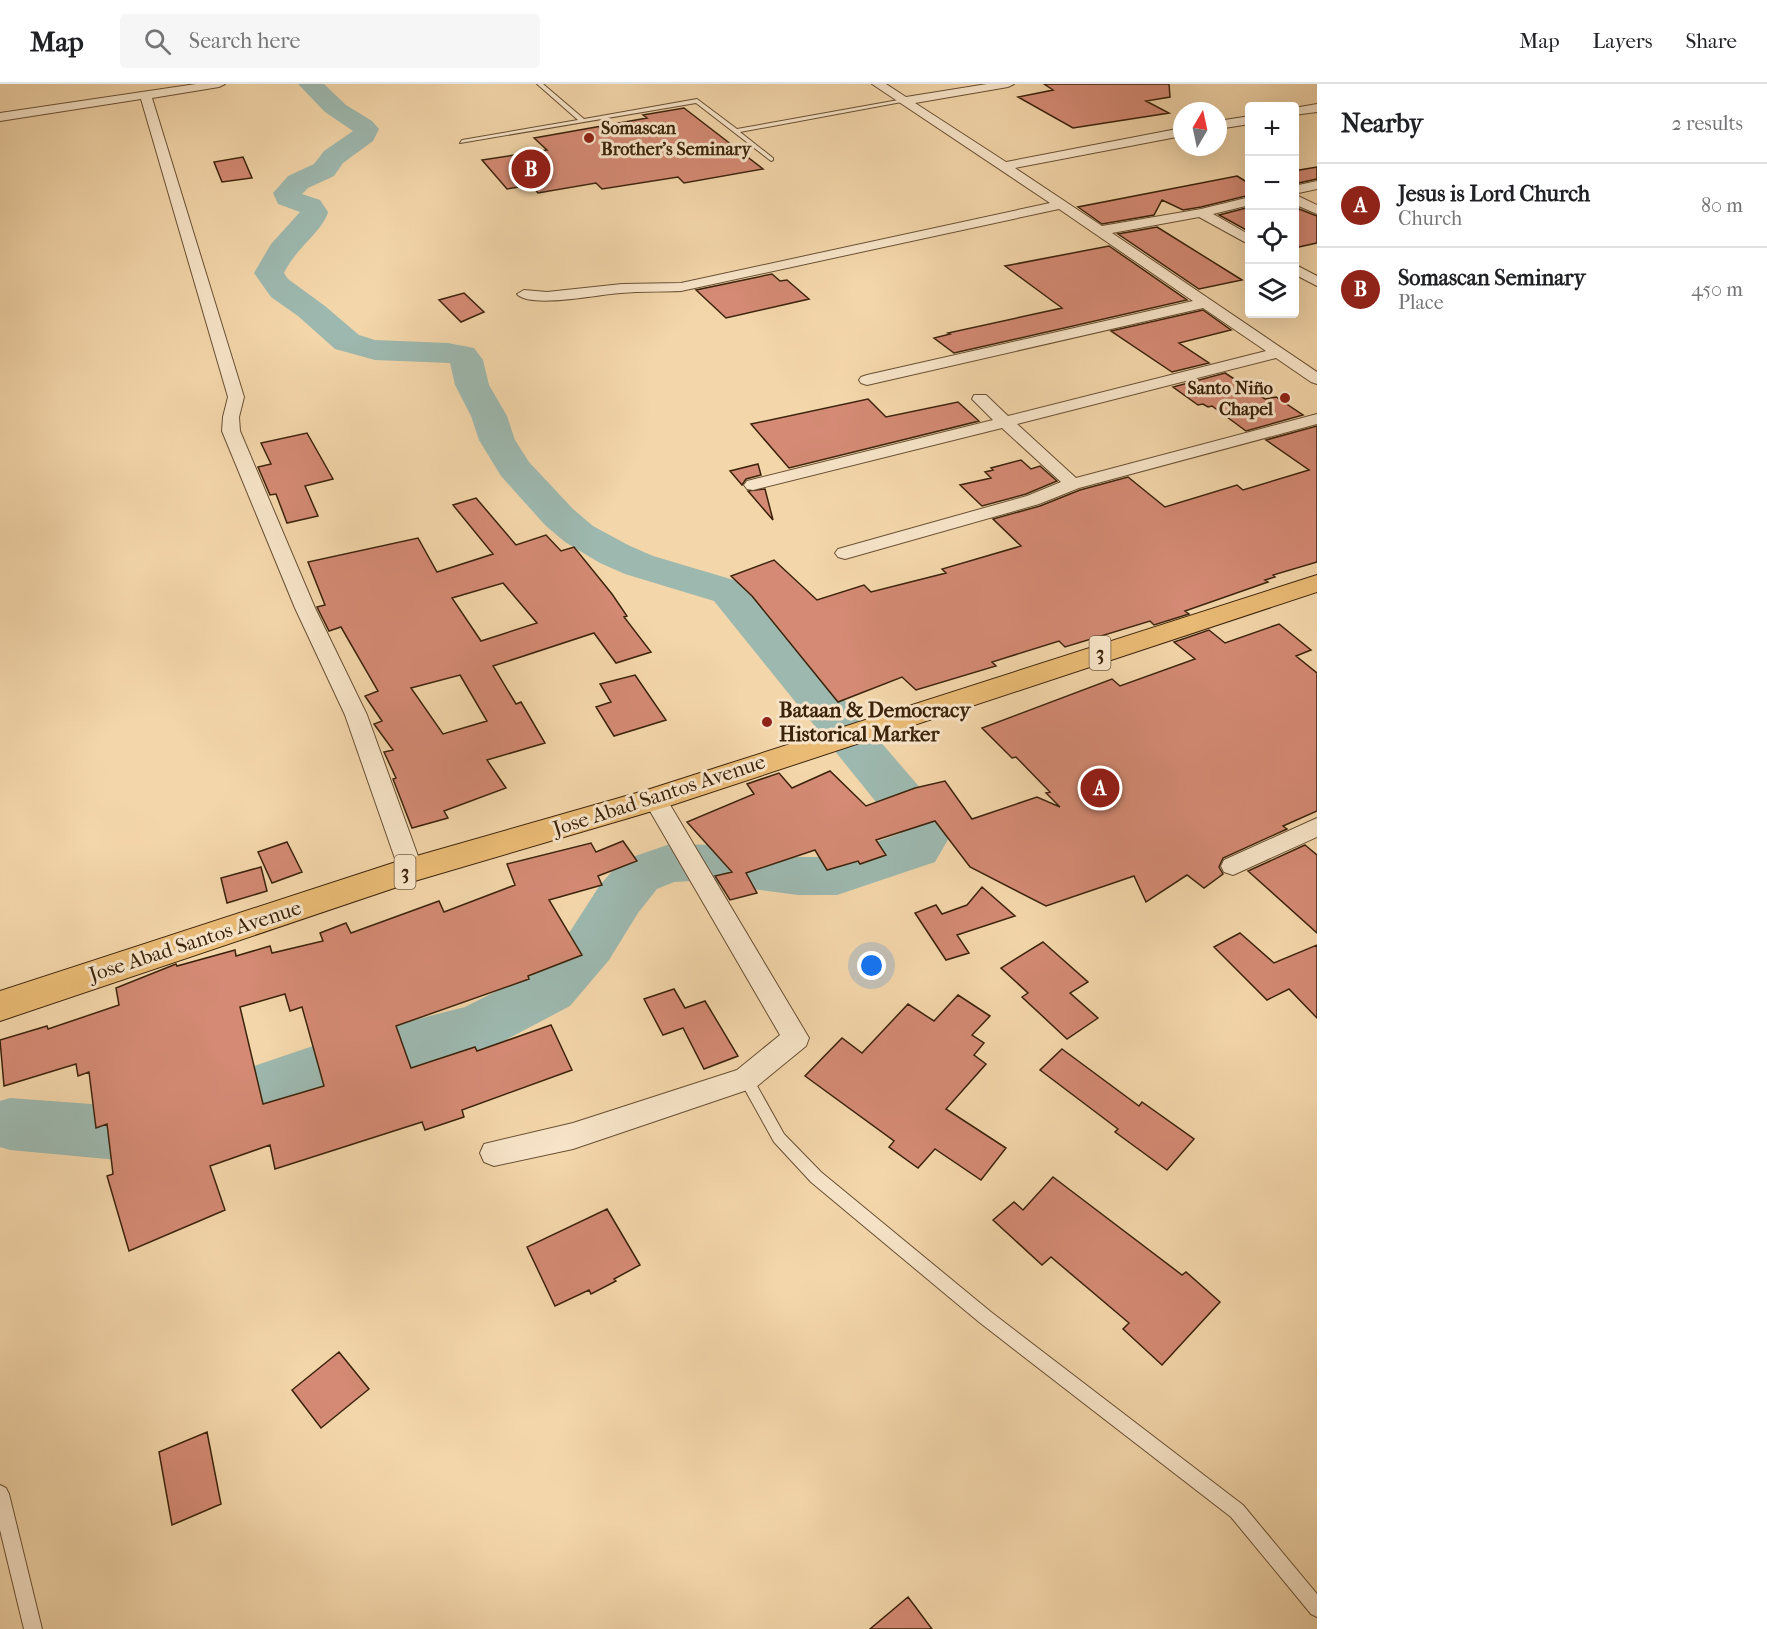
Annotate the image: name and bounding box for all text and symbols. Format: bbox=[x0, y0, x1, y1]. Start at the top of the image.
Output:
search box bbox=[120, 14, 540, 68]
text: Map bbox=[30, 25, 84, 58]
icon: search bbox=[141, 25, 174, 58]
text: Search here bbox=[189, 28, 300, 54]
text: Map bbox=[1519, 29, 1560, 53]
text: Layers bbox=[1593, 29, 1652, 53]
text: Share bbox=[1685, 29, 1737, 53]
north arrow bbox=[1173, 102, 1227, 156]
map controls bbox=[1245, 102, 1299, 318]
button: + bbox=[1245, 102, 1299, 156]
text: Nearby bbox=[1341, 108, 1423, 139]
text: 2 results bbox=[1672, 112, 1743, 135]
place label: Somascan Brother's Seminary bbox=[601, 118, 752, 160]
marker: Somascan Brother's Seminary bbox=[582, 131, 596, 145]
pin: B bbox=[512, 146, 550, 191]
button: − bbox=[1245, 156, 1299, 210]
text: Jesus is Lord Church bbox=[1398, 181, 1590, 207]
text: A bbox=[1354, 194, 1367, 217]
text: 80 m bbox=[1701, 194, 1743, 217]
text: Church bbox=[1398, 207, 1462, 230]
button: locate bbox=[1245, 210, 1299, 264]
button: layers bbox=[1245, 264, 1299, 318]
text: Somascan Seminary bbox=[1398, 265, 1585, 291]
text: B bbox=[1354, 278, 1367, 301]
text: 450 m bbox=[1691, 278, 1743, 301]
text: Place bbox=[1398, 291, 1444, 314]
place label: Santo Niño Chapel bbox=[1187, 378, 1274, 420]
marker: Santo Niño Chapel bbox=[1278, 391, 1292, 405]
road number: 3 bbox=[1090, 636, 1110, 670]
place label: Bataan & Democracy Historical Marker bbox=[779, 698, 972, 746]
marker: Bataan & Democracy Historical Marker bbox=[760, 715, 774, 729]
street label: Jose Abad Santos Avenue bbox=[548, 749, 768, 841]
pin: A bbox=[1080, 766, 1120, 810]
road number: 3 bbox=[394, 855, 416, 889]
street label: Jose Abad Santos Avenue bbox=[84, 895, 304, 987]
your location bbox=[857, 951, 886, 980]

